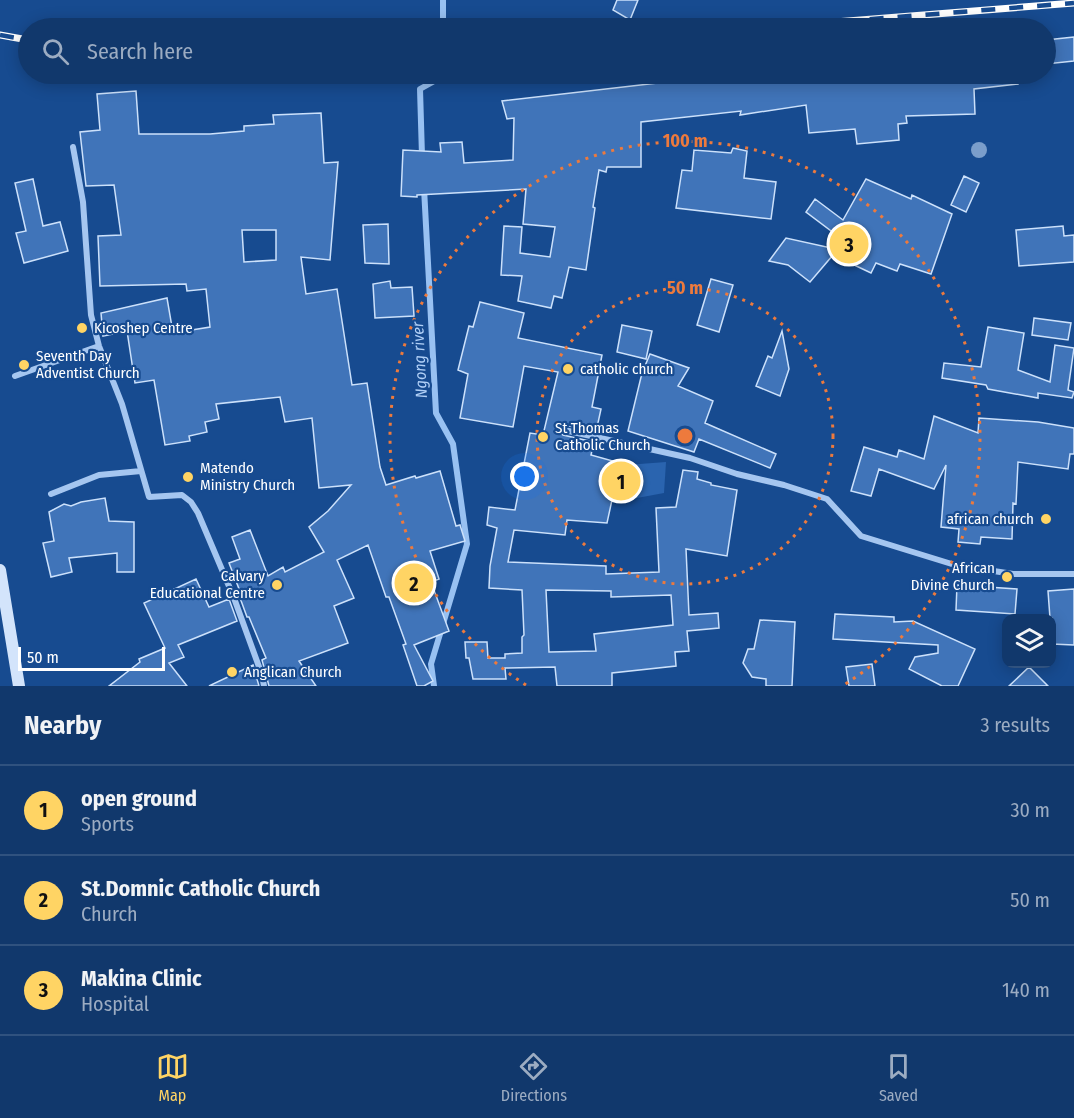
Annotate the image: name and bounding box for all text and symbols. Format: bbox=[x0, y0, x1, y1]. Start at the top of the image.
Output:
search box bbox=[18, 18, 1056, 84]
icon: search bbox=[39, 35, 72, 68]
text: Search here bbox=[87, 38, 193, 65]
text: 100 m bbox=[663, 130, 707, 152]
pin: 3 bbox=[830, 222, 868, 266]
text: 50 m bbox=[667, 277, 703, 299]
place label: Kicoshep Centre bbox=[94, 319, 193, 337]
marker: Kicoshep Centre bbox=[75, 321, 89, 335]
water label: Ngong river bbox=[408, 321, 431, 399]
place label: Seventh Day Adventist Church bbox=[36, 347, 140, 382]
marker: Seventh Day Adventist Church bbox=[17, 358, 31, 372]
place label: catholic church bbox=[580, 360, 673, 378]
marker: catholic church bbox=[561, 362, 575, 376]
place label: St Thomas Catholic Church bbox=[555, 419, 651, 454]
centre of rings bbox=[675, 426, 695, 446]
marker: St Thomas Catholic Church bbox=[536, 430, 550, 444]
pin: 1 bbox=[602, 458, 640, 504]
place label: Matendo Ministry Church bbox=[200, 459, 295, 494]
your location bbox=[510, 462, 539, 491]
marker: Matendo Ministry Church bbox=[181, 470, 195, 484]
place label: african church bbox=[947, 510, 1034, 528]
marker: african church bbox=[1039, 512, 1053, 526]
place label: African Divine Church bbox=[911, 559, 995, 594]
pin: 2 bbox=[394, 560, 434, 606]
place label: Calvary Educational Centre bbox=[150, 567, 265, 602]
marker: African Divine Church bbox=[1000, 570, 1014, 584]
marker: Calvary Educational Centre bbox=[270, 578, 284, 592]
map controls bbox=[1002, 614, 1056, 668]
button: layers bbox=[1002, 614, 1056, 668]
scale bar bbox=[18, 644, 165, 672]
text: 50 m bbox=[27, 648, 59, 667]
place label: Anglican Church bbox=[244, 663, 342, 681]
marker: Anglican Church bbox=[225, 665, 239, 679]
text: Nearby bbox=[24, 710, 101, 741]
text: 3 results bbox=[981, 713, 1050, 737]
text: open ground bbox=[81, 785, 197, 812]
text: 1 bbox=[39, 798, 48, 822]
text: 30 m bbox=[1010, 798, 1050, 822]
text: Sports bbox=[81, 812, 134, 836]
text: St.Domnic Catholic Church bbox=[81, 875, 320, 902]
text: 2 bbox=[39, 888, 48, 912]
text: 50 m bbox=[1010, 888, 1050, 912]
text: Church bbox=[81, 902, 137, 926]
text: Makina Clinic bbox=[81, 965, 202, 992]
text: 3 bbox=[39, 978, 48, 1002]
text: 140 m bbox=[1002, 978, 1050, 1002]
text: Hospital bbox=[81, 992, 149, 1016]
tab: Map bbox=[156, 1050, 189, 1105]
tab: Directions bbox=[501, 1050, 567, 1105]
tab: Saved bbox=[879, 1050, 918, 1105]

